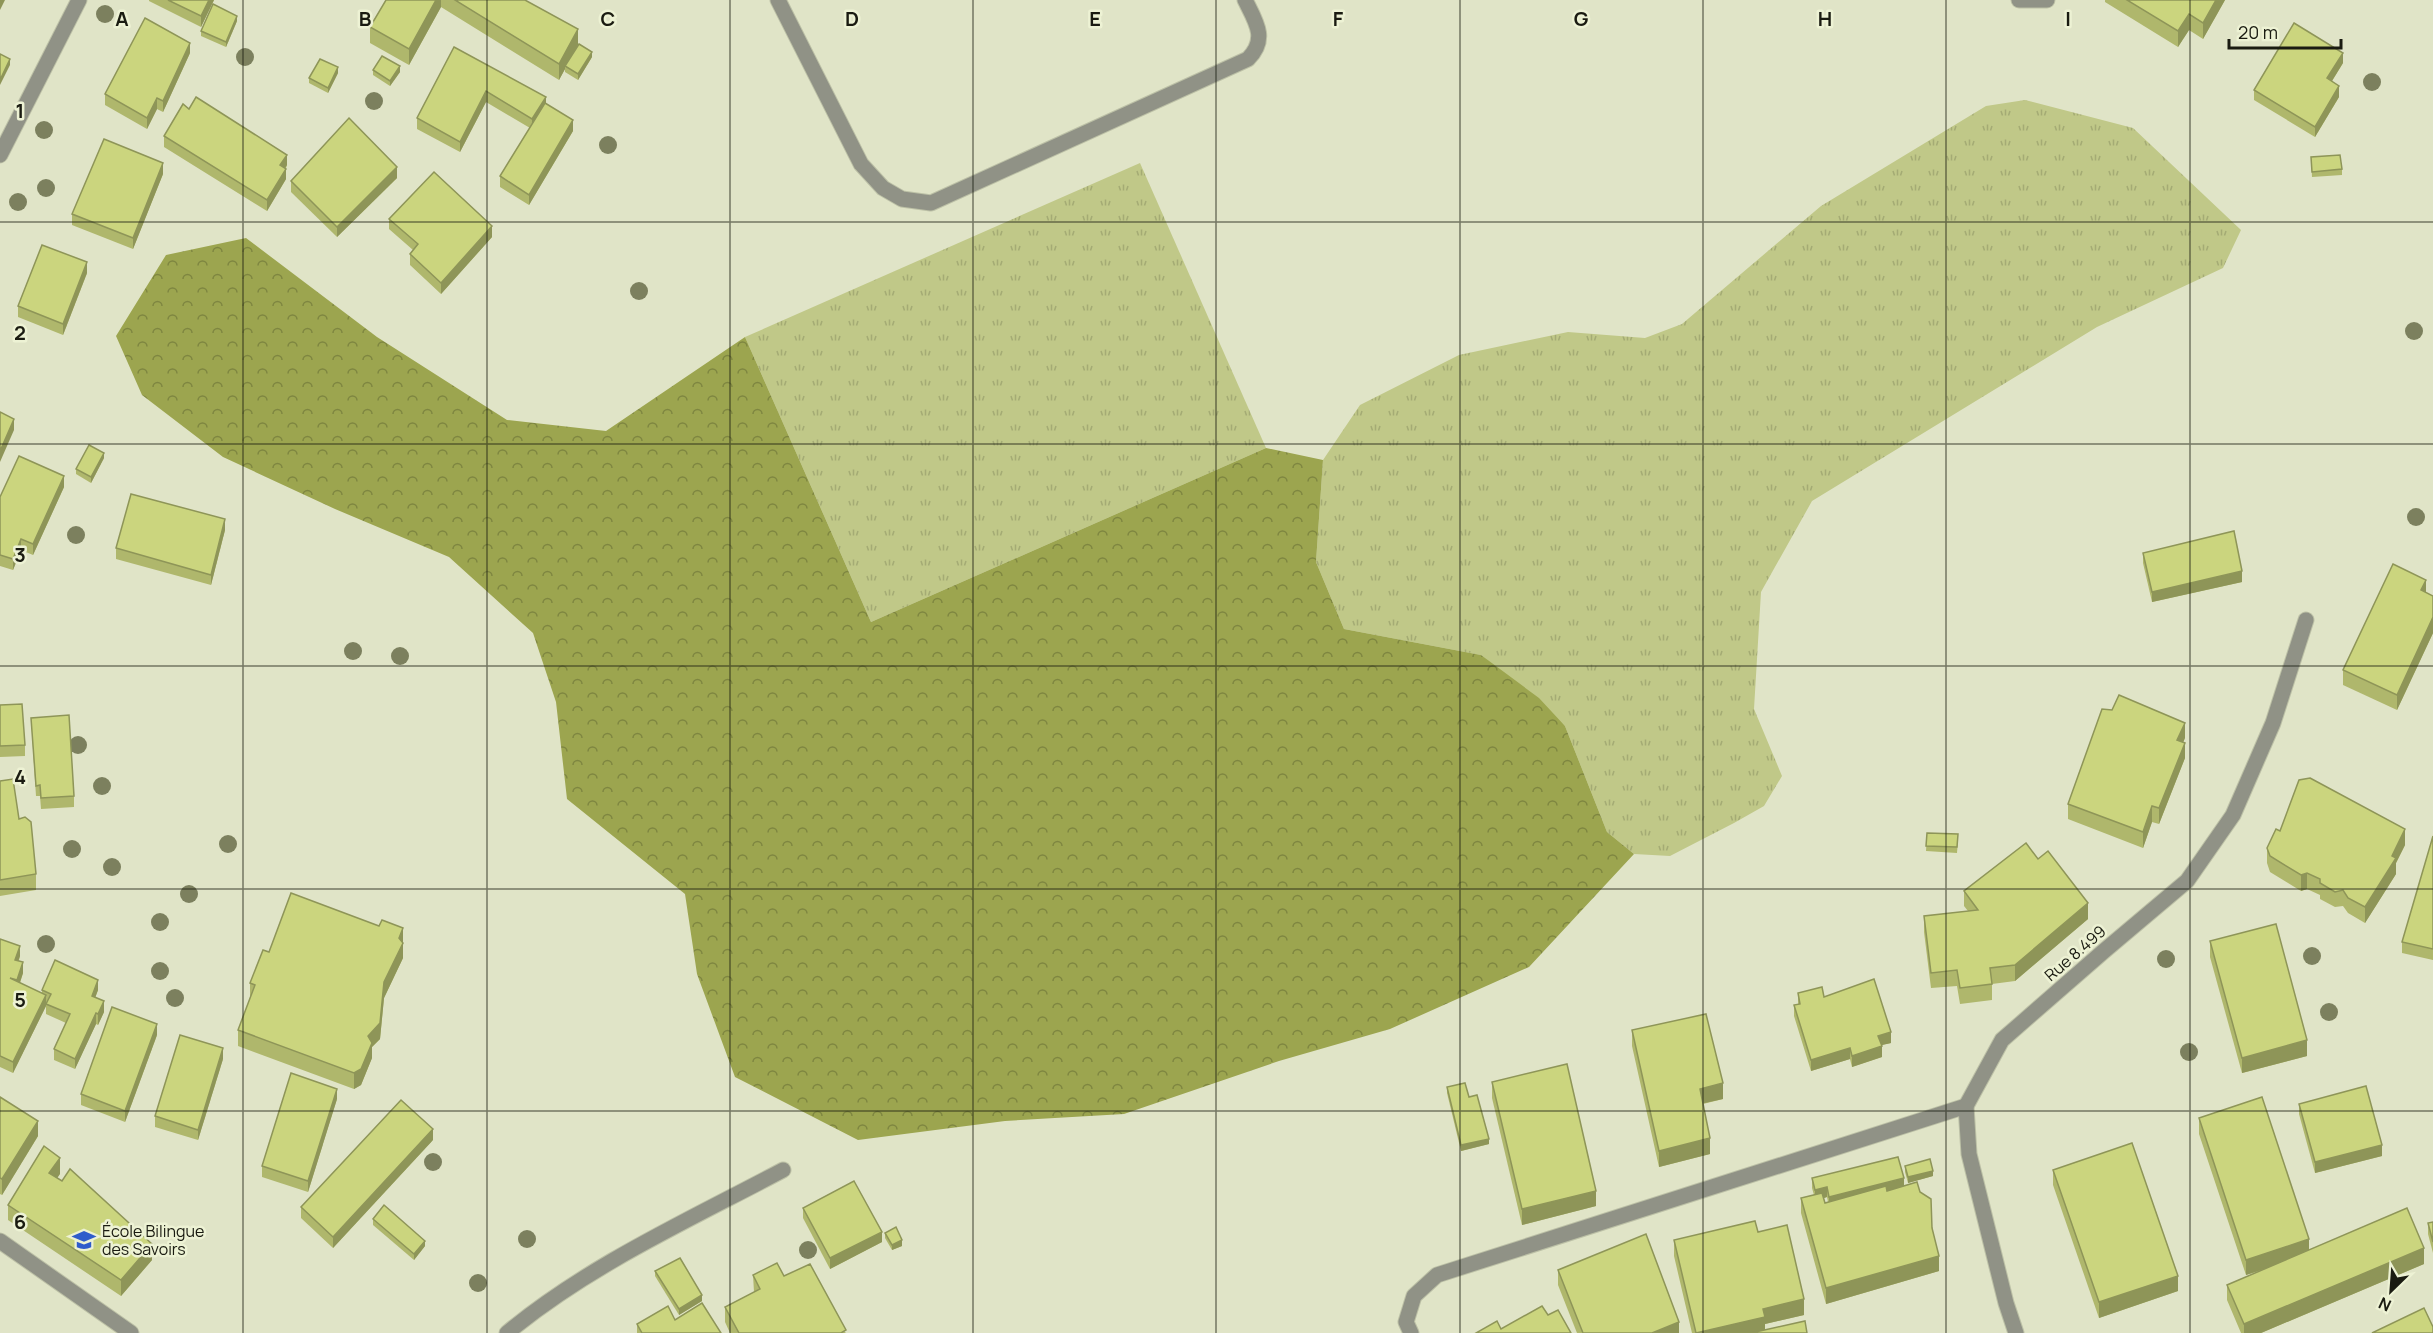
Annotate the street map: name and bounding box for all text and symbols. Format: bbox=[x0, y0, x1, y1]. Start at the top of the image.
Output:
text: A bbox=[115, 5, 129, 32]
text: B bbox=[359, 5, 372, 32]
text: C bbox=[601, 5, 615, 32]
text: D bbox=[845, 5, 859, 32]
text: E bbox=[1089, 5, 1101, 32]
text: F bbox=[1333, 5, 1344, 32]
text: G bbox=[1574, 5, 1589, 32]
text: H bbox=[1818, 5, 1832, 32]
text: I bbox=[2065, 5, 2071, 32]
scale bar bbox=[2229, 12, 2342, 50]
text: 20 m bbox=[2238, 20, 2278, 44]
text: 1 bbox=[16, 97, 24, 124]
text: 2 bbox=[14, 319, 26, 346]
text: 3 bbox=[14, 541, 26, 568]
text: 4 bbox=[14, 763, 26, 790]
street label: Rue 8.499 bbox=[2040, 920, 2110, 986]
text: 5 bbox=[14, 986, 26, 1013]
text: 6 bbox=[14, 1208, 26, 1235]
place label: École Bilingue des Savoirs bbox=[102, 1220, 204, 1260]
school or university icon: École Bilingue des Savoirs bbox=[71, 1227, 97, 1253]
north arrow bbox=[2361, 1261, 2421, 1321]
text: N bbox=[2375, 1292, 2395, 1317]

